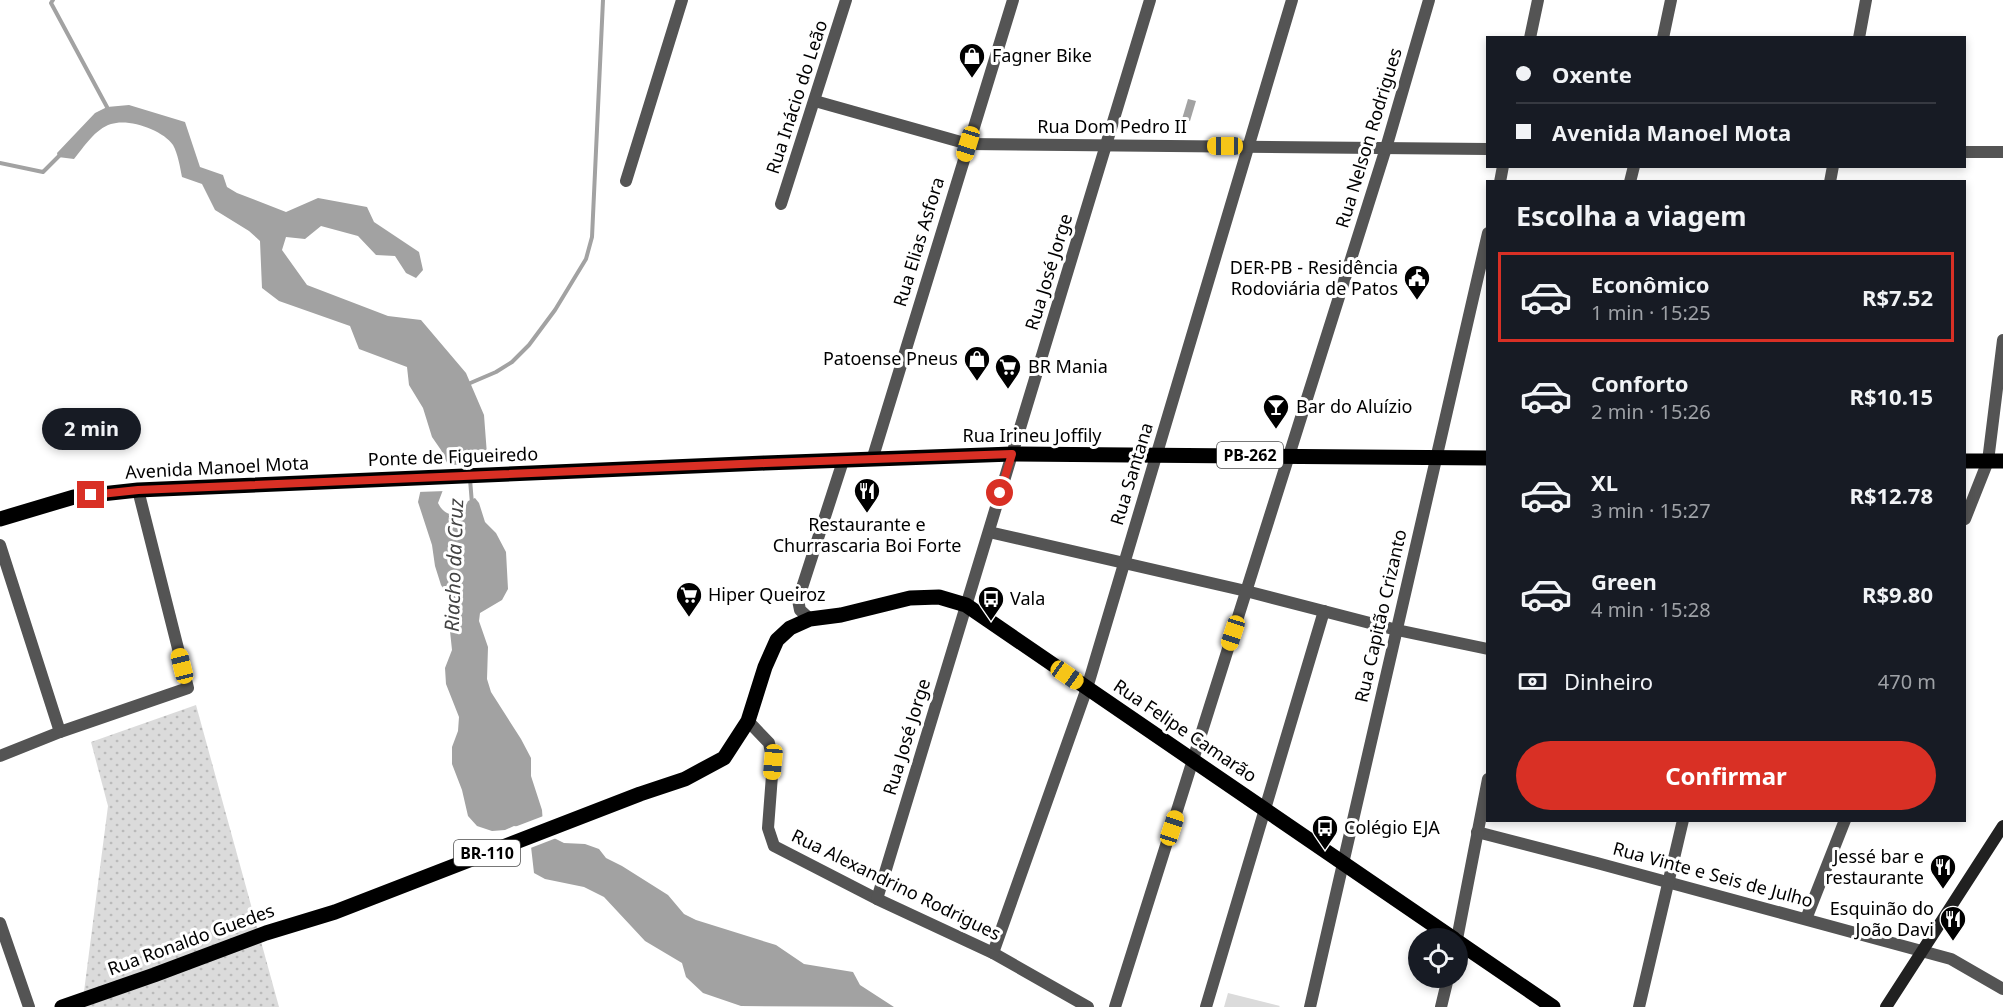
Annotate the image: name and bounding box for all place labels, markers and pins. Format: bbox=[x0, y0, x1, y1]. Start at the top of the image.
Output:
shop icon: Fagner Bike bbox=[957, 41, 987, 79]
place label: Fagner Bike bbox=[992, 43, 1092, 67]
place label: DER-PB - Residência Rodoviária de Patos bbox=[1230, 255, 1398, 300]
public building icon: DER-PB - Residência Rodoviária de Patos bbox=[1402, 263, 1432, 301]
shop icon: Patoense Pneus bbox=[962, 344, 992, 382]
place label: Patoense Pneus bbox=[823, 346, 958, 370]
supermarket icon: BR Mania bbox=[993, 352, 1023, 390]
place label: BR Mania bbox=[1028, 354, 1108, 378]
bar icon: Bar do Aluízio bbox=[1261, 392, 1291, 430]
place label: Bar do Aluízio bbox=[1296, 394, 1412, 418]
restaurant icon: Restaurante e Churrascaria Boi Forte bbox=[852, 476, 882, 514]
place label: Restaurante e Churrascaria Boi Forte bbox=[773, 512, 961, 557]
supermarket icon: Hiper Queiroz bbox=[674, 580, 704, 618]
place label: Hiper Queiroz bbox=[708, 582, 826, 606]
bus stop icon: Vala bbox=[976, 584, 1006, 622]
place label: Vala bbox=[1010, 586, 1045, 610]
bus stop icon: Colégio EJA bbox=[1310, 813, 1340, 851]
place label: Colégio EJA bbox=[1344, 815, 1440, 839]
place label: Jessé bar e restaurante bbox=[1825, 844, 1924, 889]
restaurant icon: Jessé bar e restaurante bbox=[1928, 852, 1958, 890]
place label: Esquinão do João Davi bbox=[1830, 896, 1934, 941]
restaurant icon: Esquinão do João Davi bbox=[1938, 904, 1968, 942]

